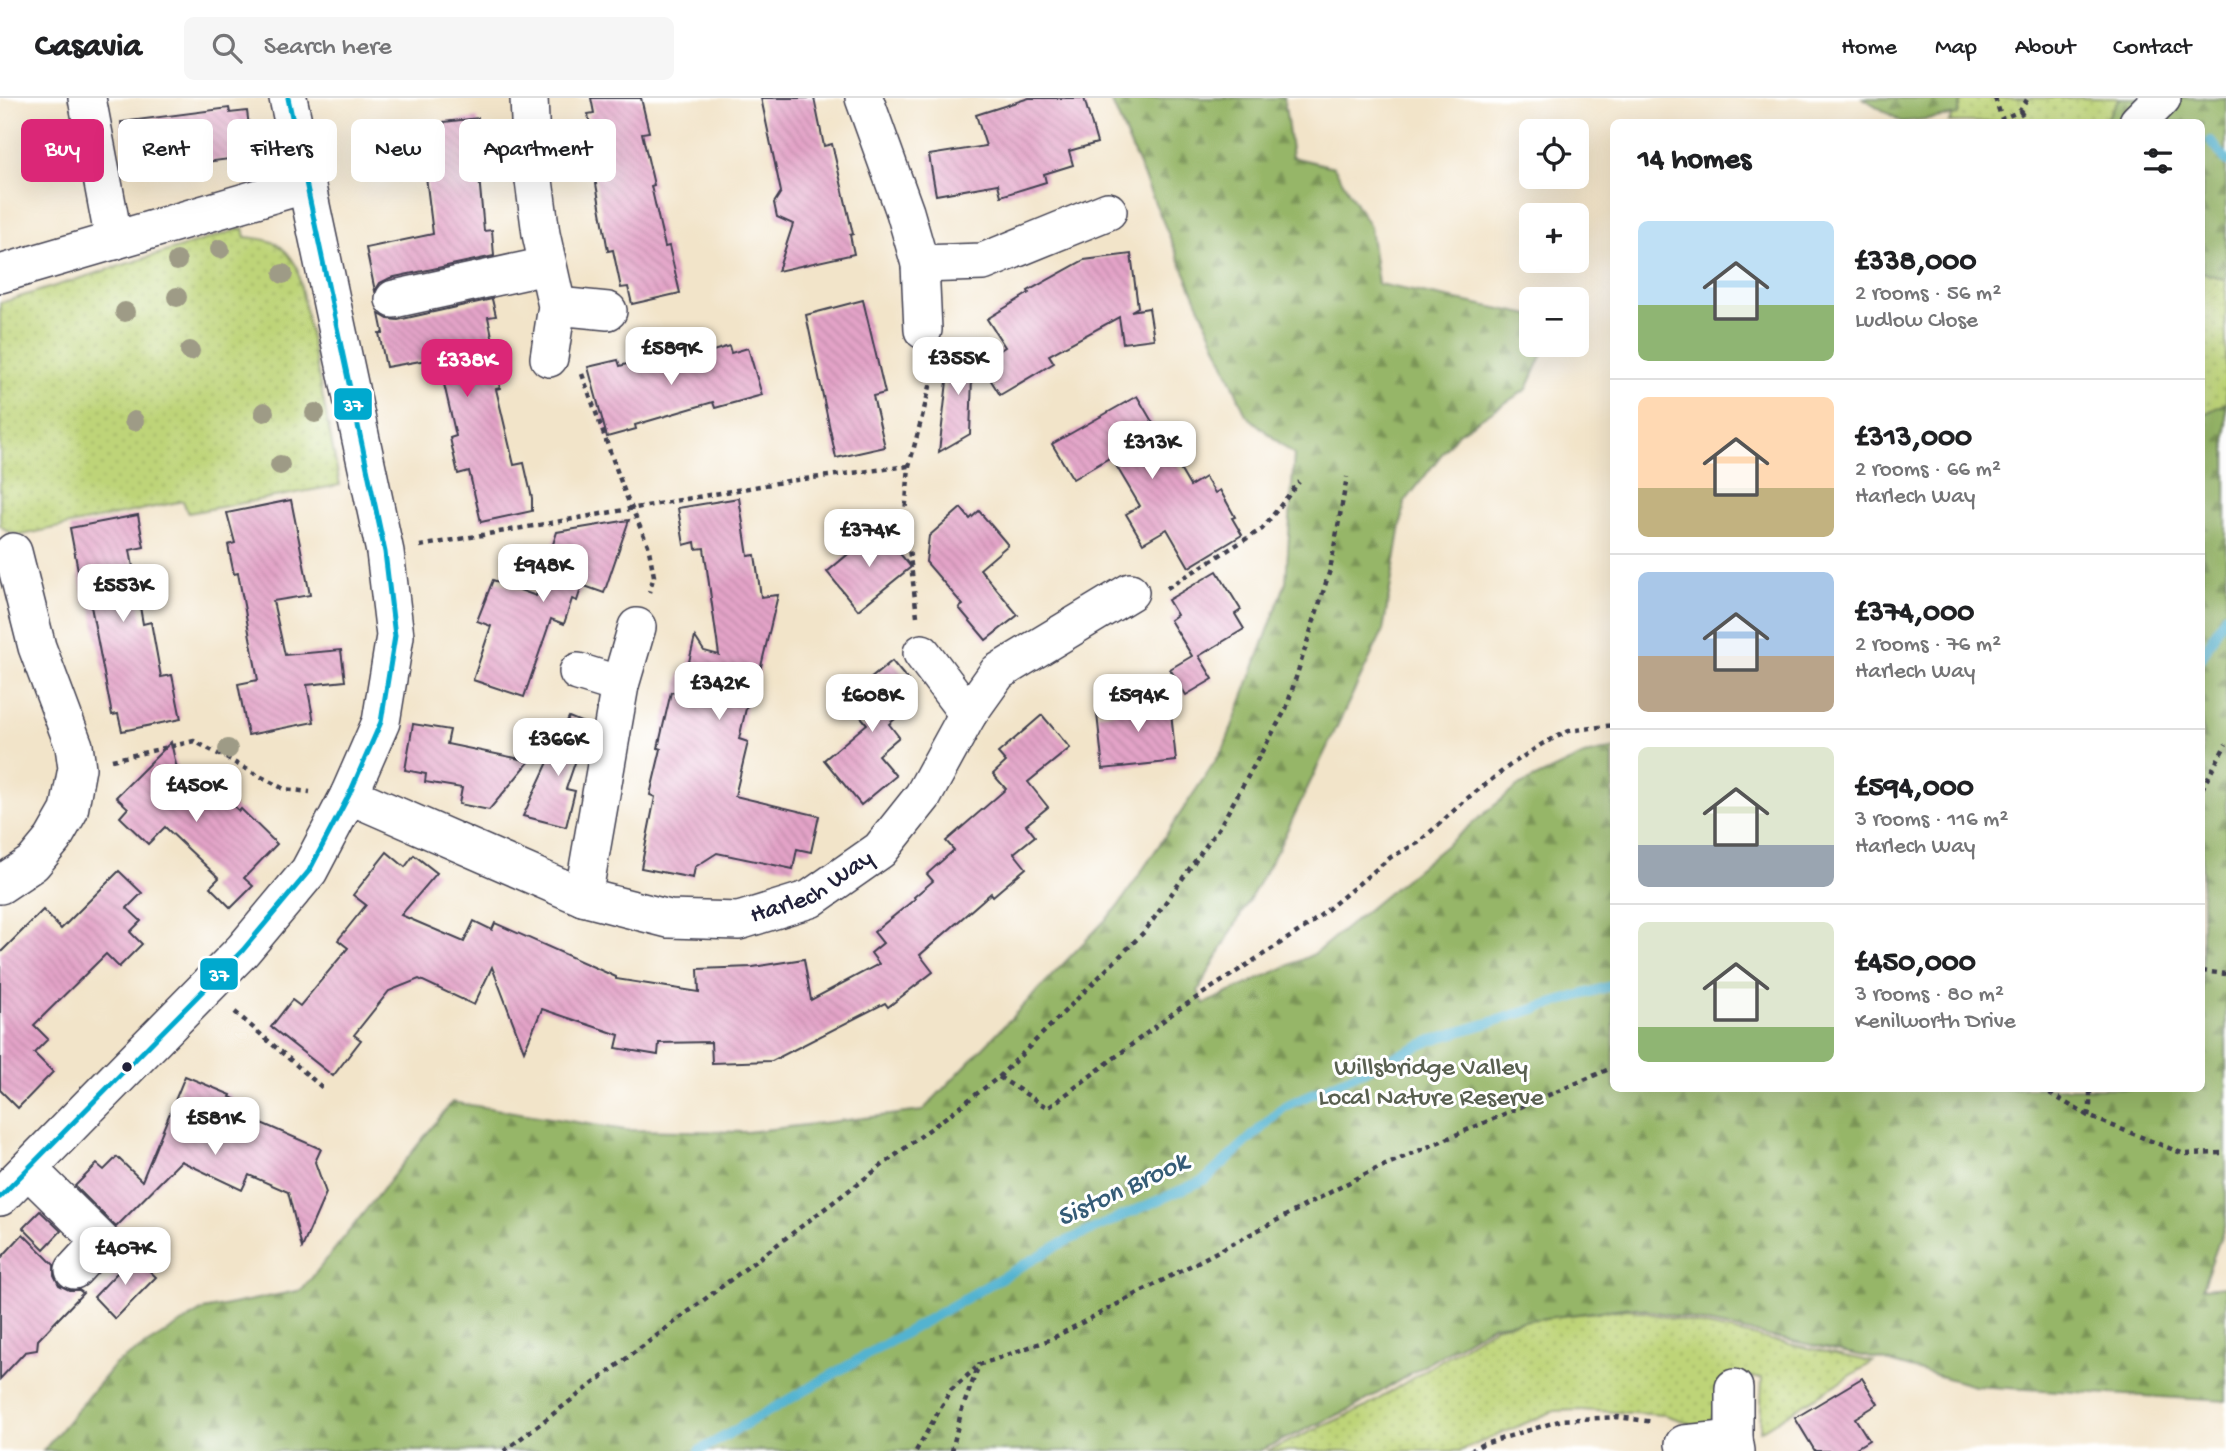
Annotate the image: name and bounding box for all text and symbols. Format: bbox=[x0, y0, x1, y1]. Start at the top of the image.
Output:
search box bbox=[184, 17, 674, 80]
text: Casavia bbox=[35, 29, 142, 67]
icon: search bbox=[208, 29, 246, 67]
text: Search here bbox=[264, 33, 392, 64]
text: Home bbox=[1841, 34, 1897, 63]
text: Map bbox=[1935, 34, 1977, 63]
text: About bbox=[2015, 34, 2075, 63]
text: Contact bbox=[2113, 34, 2191, 63]
chip: Buy bbox=[21, 119, 104, 182]
chip: Rent bbox=[118, 119, 213, 182]
chip: Filters bbox=[227, 119, 337, 182]
chip: New bbox=[351, 119, 445, 182]
chip: Apartment bbox=[459, 119, 616, 182]
map controls bbox=[1519, 119, 1589, 357]
button: locate bbox=[1519, 119, 1589, 189]
icon: filters bbox=[2139, 142, 2177, 180]
text: 14 homes bbox=[1638, 144, 1751, 179]
button: + bbox=[1519, 203, 1589, 273]
text: £338,000 bbox=[1855, 246, 1976, 281]
icon: home bbox=[1694, 249, 1778, 333]
text: 2 rooms · 56 m² bbox=[1855, 281, 2001, 308]
button: − bbox=[1519, 287, 1589, 357]
text: Ludlow Close bbox=[1855, 308, 1978, 335]
pin: £589K bbox=[622, 328, 720, 387]
text: £589K bbox=[641, 336, 701, 363]
pin: £355K bbox=[909, 338, 1007, 397]
pin: £338K bbox=[418, 340, 516, 399]
text: £355K bbox=[928, 346, 988, 373]
text: £338K bbox=[437, 348, 497, 375]
line badge: 37 bbox=[333, 387, 373, 421]
text: 37 bbox=[342, 396, 364, 419]
pin: £313K bbox=[1103, 422, 1201, 481]
text: £313,000 bbox=[1855, 422, 1972, 457]
icon: home bbox=[1694, 425, 1778, 509]
text: £313K bbox=[1124, 430, 1180, 457]
text: 2 rooms · 66 m² bbox=[1855, 457, 2001, 484]
text: Harlech Way bbox=[1855, 484, 1975, 511]
pin: £374K bbox=[820, 510, 918, 569]
text: £374K bbox=[840, 518, 898, 545]
pin: £948K bbox=[494, 545, 592, 604]
text: £948K bbox=[514, 553, 572, 580]
pin: £553K bbox=[74, 564, 172, 624]
text: £553K bbox=[93, 573, 153, 600]
text: £374,000 bbox=[1855, 597, 1974, 632]
icon: home bbox=[1694, 600, 1778, 684]
text: 2 rooms · 76 m² bbox=[1855, 632, 2001, 659]
text: Harlech Way bbox=[1855, 659, 1975, 686]
pin: £342K bbox=[670, 662, 768, 722]
text: £342K bbox=[691, 671, 747, 698]
pin: £608K bbox=[823, 674, 921, 734]
pin: £594K bbox=[1089, 674, 1187, 734]
text: £608K bbox=[842, 683, 902, 710]
text: £594K bbox=[1109, 683, 1167, 710]
pin: £366K bbox=[509, 718, 607, 778]
text: £366K bbox=[529, 727, 587, 754]
pin: £450K bbox=[147, 764, 245, 824]
text: £594,000 bbox=[1855, 772, 1974, 807]
text: £450K bbox=[167, 773, 225, 800]
icon: home bbox=[1694, 775, 1778, 859]
text: 3 rooms · 116 m² bbox=[1855, 807, 2008, 834]
text: Harlech Way bbox=[1855, 834, 1975, 861]
street label: Harlech Way bbox=[747, 843, 880, 932]
text: £450,000 bbox=[1855, 947, 1976, 982]
icon: home bbox=[1694, 950, 1778, 1034]
line badge: 37 bbox=[199, 957, 239, 991]
text: 37 bbox=[208, 966, 230, 989]
text: 3 rooms · 80 m² bbox=[1855, 982, 2004, 1009]
text: Kenilworth Drive bbox=[1855, 1009, 2016, 1036]
park label: Willsbridge Valley Local Nature Reserve bbox=[1318, 1054, 1544, 1115]
unlabelled marker bbox=[120, 1060, 134, 1074]
pin: £581K bbox=[166, 1098, 264, 1157]
text: £581K bbox=[187, 1106, 243, 1133]
water label: Siston Brook bbox=[1052, 1145, 1196, 1236]
pin: £407K bbox=[76, 1228, 174, 1287]
text: £407K bbox=[96, 1236, 154, 1263]

